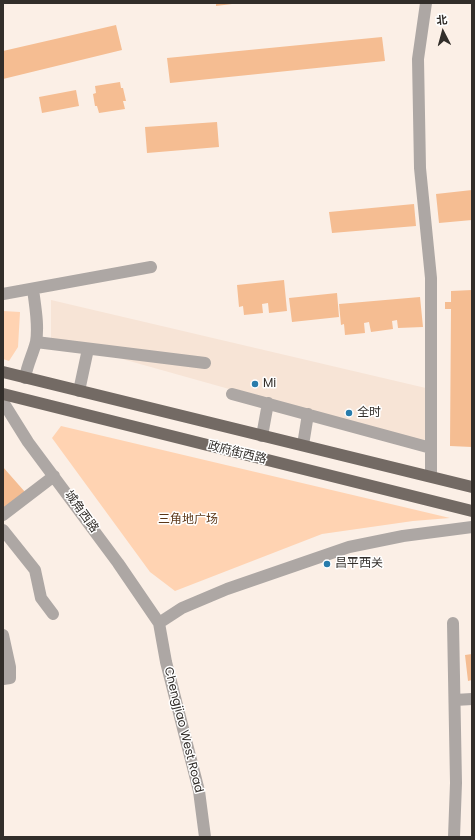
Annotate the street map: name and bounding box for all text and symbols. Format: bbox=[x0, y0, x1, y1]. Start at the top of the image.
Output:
north arrow bbox=[423, 12, 463, 52]
text: 北 bbox=[435, 12, 448, 29]
place label: Mi bbox=[263, 377, 276, 391]
marker: Mi bbox=[250, 379, 260, 389]
place label: 全时 bbox=[357, 406, 381, 420]
marker: 全时 bbox=[344, 408, 354, 418]
street label: 政府街西路 bbox=[206, 439, 268, 467]
street label: 城角西路 bbox=[61, 488, 101, 536]
park label: 三角地广场 bbox=[158, 513, 218, 527]
place label: 昌平西关 bbox=[335, 557, 383, 571]
marker: 昌平西关 bbox=[322, 559, 332, 569]
street label: Chengjiao West Road bbox=[160, 666, 206, 794]

